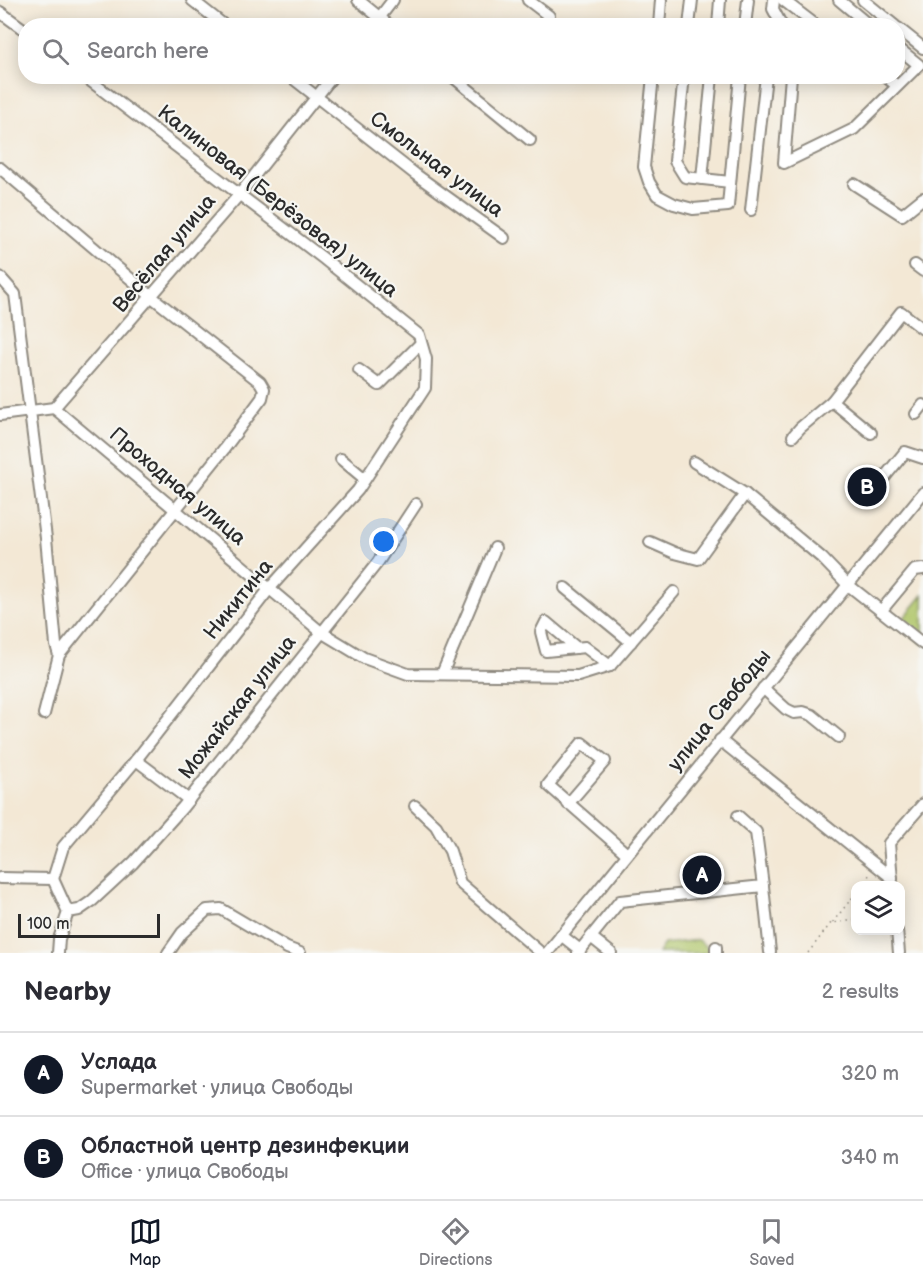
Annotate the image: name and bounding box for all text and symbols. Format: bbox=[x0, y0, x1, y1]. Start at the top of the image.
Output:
search box bbox=[18, 18, 905, 84]
icon: search bbox=[39, 35, 72, 68]
text: Search here bbox=[87, 38, 209, 65]
street label: Калиновая (Берёзовая) улица bbox=[153, 100, 403, 303]
street label: Смольная улица bbox=[365, 106, 509, 223]
street label: Весёлая улица bbox=[108, 189, 221, 318]
street label: Проходная улица bbox=[104, 422, 251, 551]
pin: B bbox=[848, 464, 886, 510]
your location bbox=[369, 527, 398, 556]
street label: Никитина bbox=[198, 554, 279, 644]
street label: Можайская улица bbox=[173, 630, 302, 784]
street label: улица Свободы bbox=[663, 644, 776, 776]
pin: A bbox=[682, 852, 722, 898]
map controls bbox=[851, 881, 905, 935]
button: layers bbox=[851, 881, 905, 935]
scale bar bbox=[18, 911, 160, 938]
text: 100 m bbox=[27, 915, 70, 934]
text: Nearby bbox=[24, 977, 111, 1008]
text: 2 results bbox=[822, 980, 899, 1004]
text: Услада bbox=[81, 1049, 157, 1076]
text: A bbox=[37, 1062, 50, 1086]
text: 320 m bbox=[841, 1062, 899, 1086]
text: Supermarket · улица Свободы bbox=[81, 1076, 353, 1100]
text: Областной центр дезинфекции bbox=[81, 1133, 409, 1160]
text: B bbox=[36, 1146, 51, 1170]
text: 340 m bbox=[841, 1146, 899, 1170]
text: Office · улица Свободы bbox=[81, 1160, 289, 1184]
tab: Map bbox=[129, 1215, 162, 1270]
tab: Directions bbox=[419, 1215, 492, 1270]
tab: Saved bbox=[749, 1215, 794, 1270]

